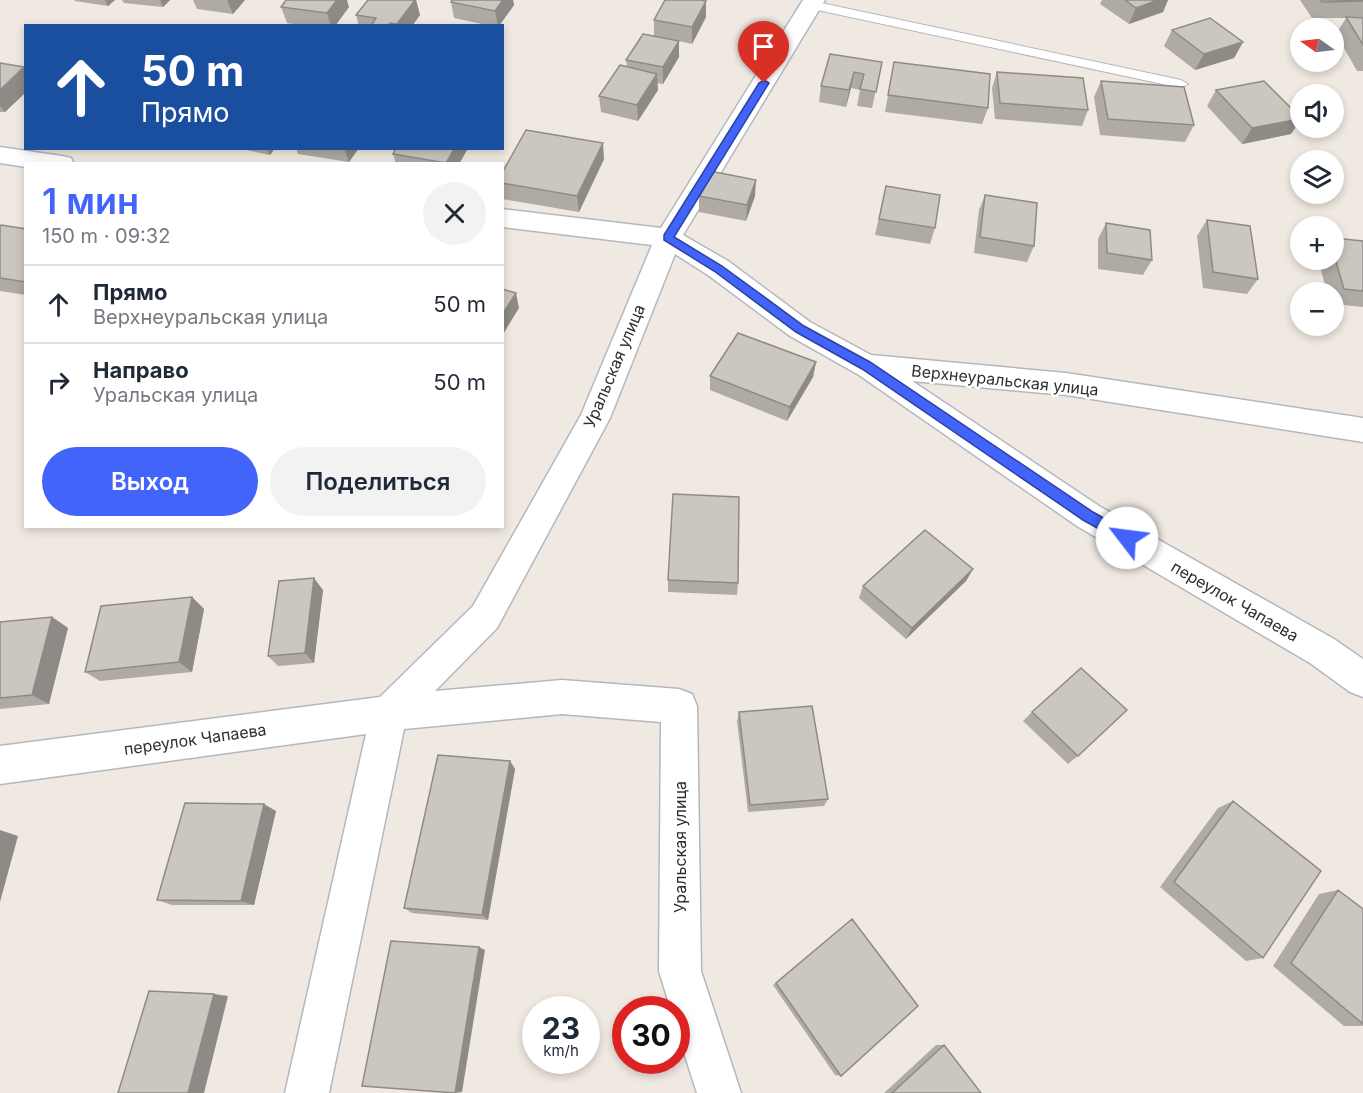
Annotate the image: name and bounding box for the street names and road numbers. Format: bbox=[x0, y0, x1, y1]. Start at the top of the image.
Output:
street label: Уральская улица bbox=[579, 301, 649, 431]
street label: Верхнеуральская улица bbox=[910, 360, 1100, 400]
street label: переулок Чапаева bbox=[1168, 556, 1302, 646]
street label: переулок Чапаева bbox=[122, 719, 268, 759]
street label: Уральская улица bbox=[670, 781, 690, 913]

